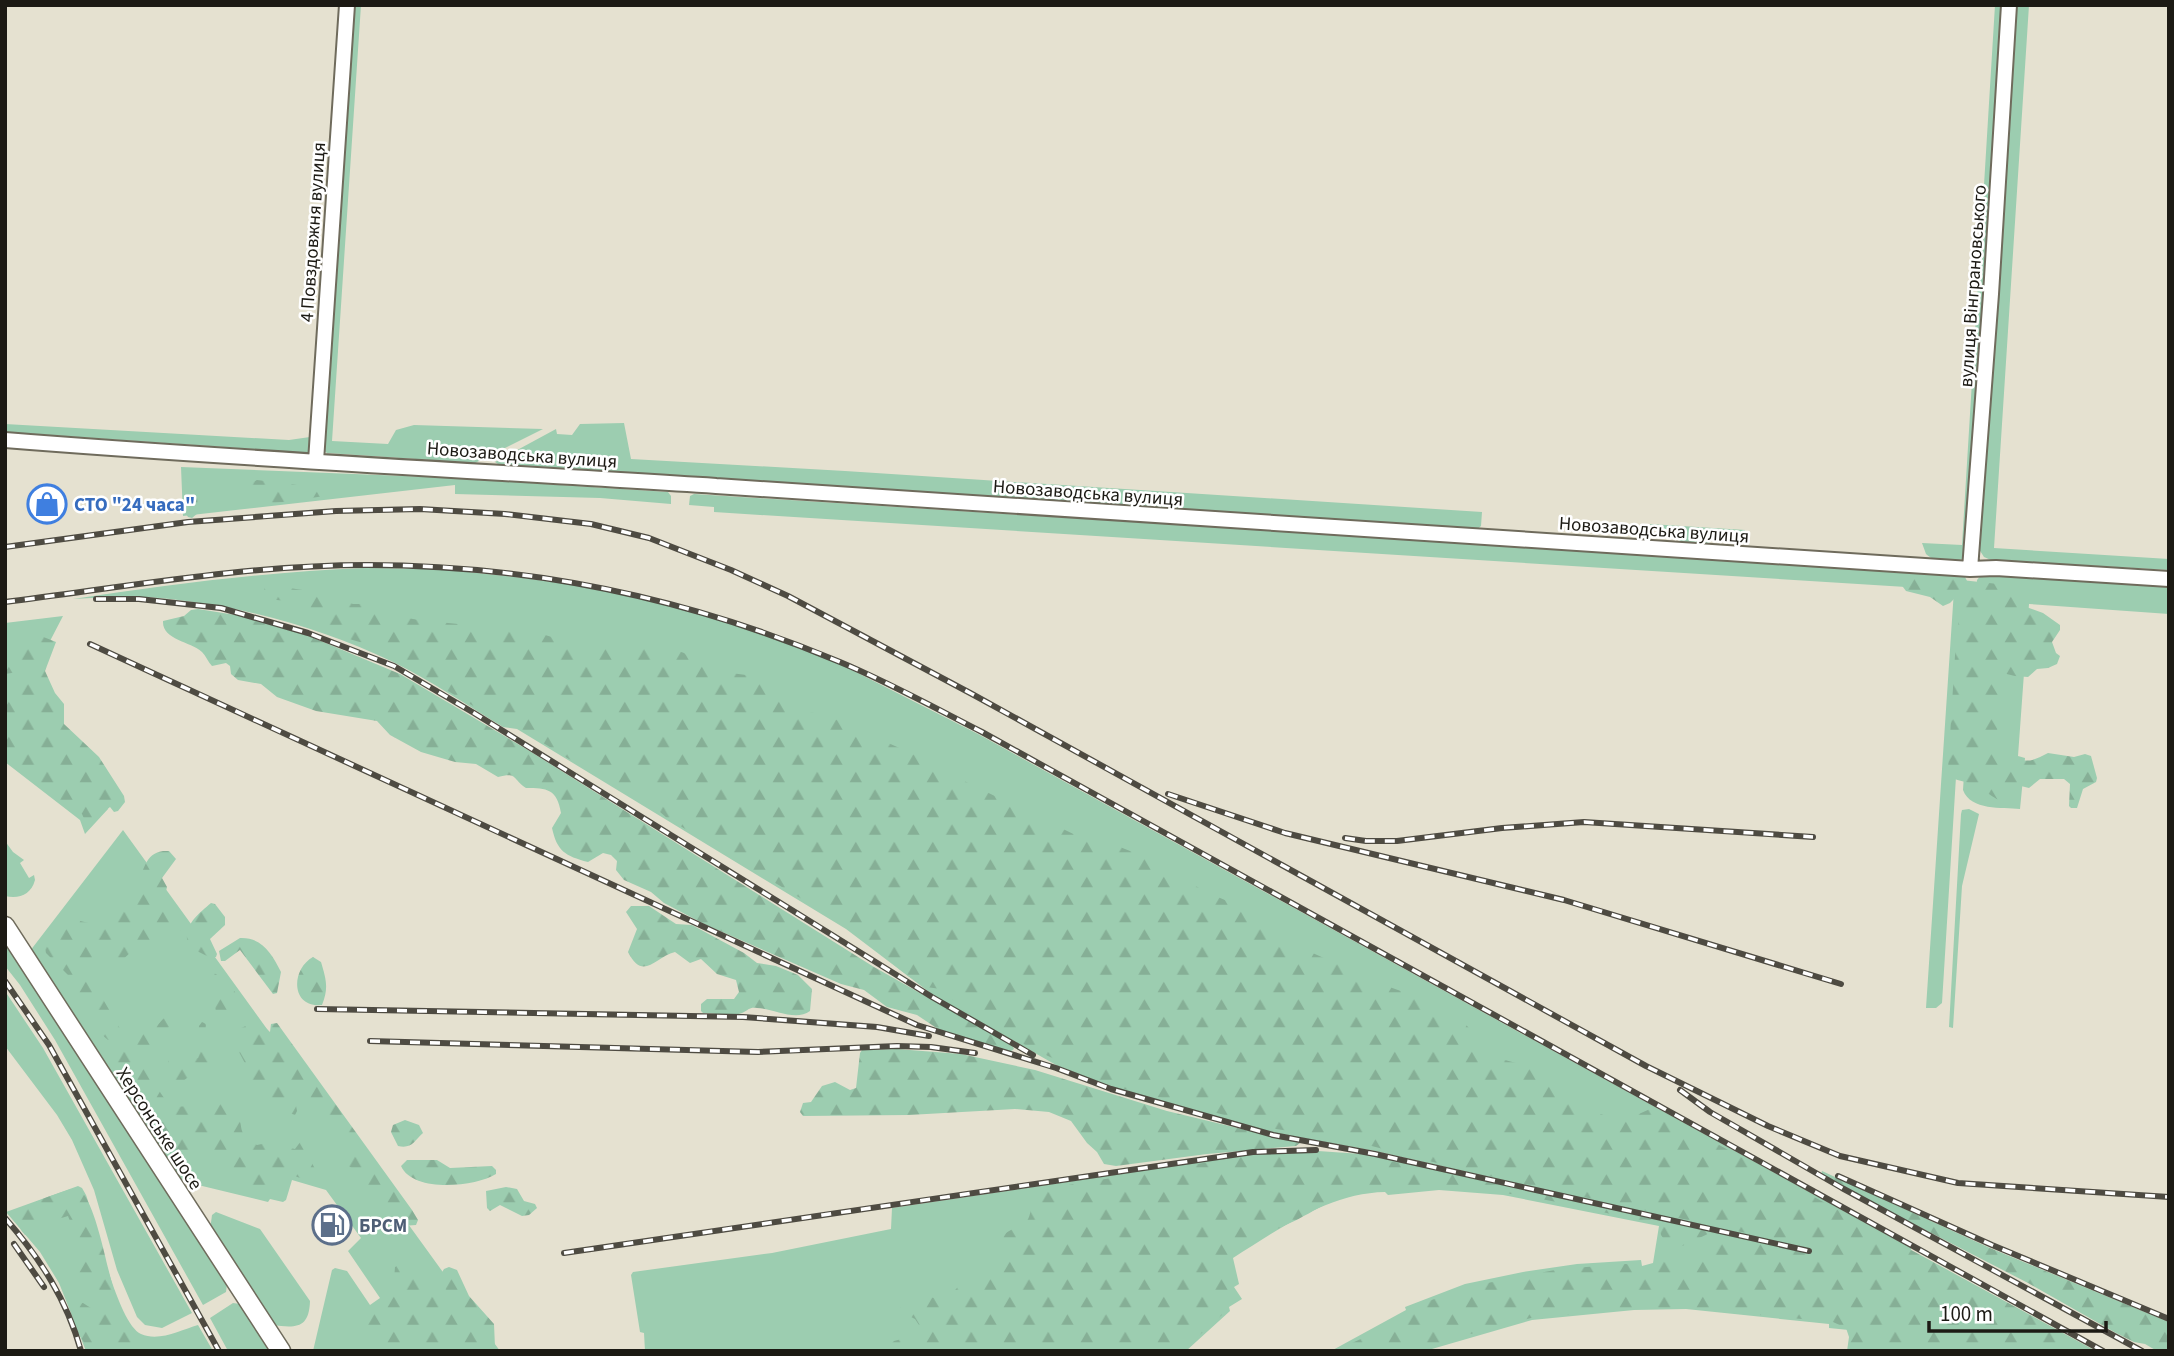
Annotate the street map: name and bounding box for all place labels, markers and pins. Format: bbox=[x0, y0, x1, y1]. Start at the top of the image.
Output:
shop icon: СТО "24 часа" bbox=[26, 483, 68, 525]
place label: СТО "24 часа" bbox=[74, 492, 195, 519]
fuel station icon: БРСМ bbox=[311, 1204, 353, 1246]
place label: БРСМ bbox=[359, 1213, 407, 1240]

